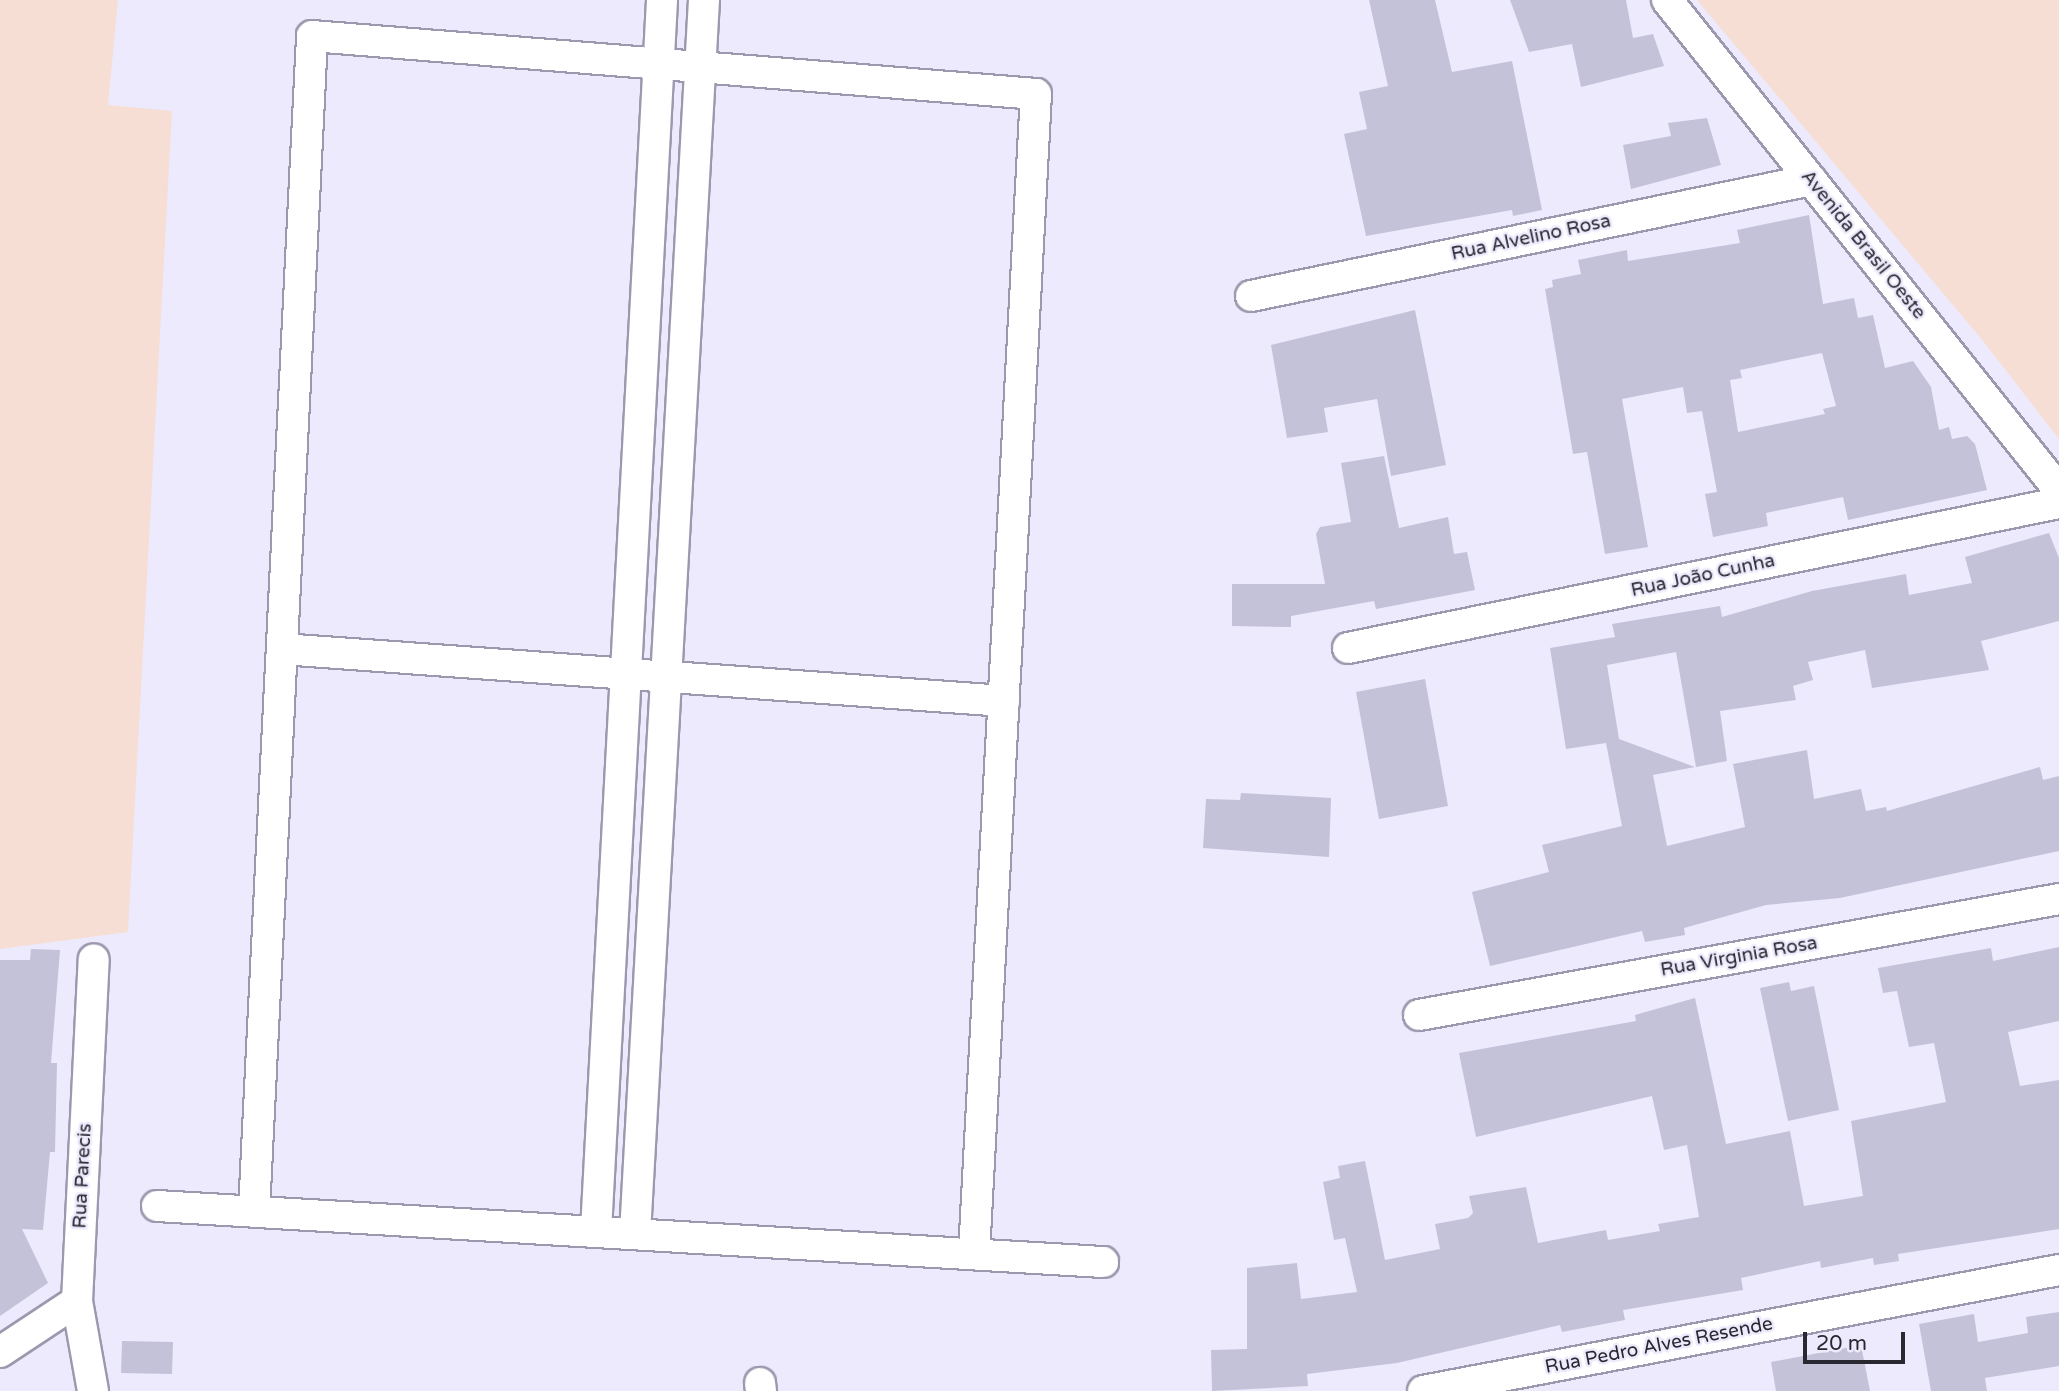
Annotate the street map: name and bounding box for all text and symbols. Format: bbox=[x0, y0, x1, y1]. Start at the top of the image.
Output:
street label: Avenida Brasil Oeste bbox=[1796, 166, 1930, 324]
street label: Rua Alvelino Rosa bbox=[1449, 210, 1613, 266]
street label: Rua João Cunha bbox=[1629, 550, 1777, 602]
street label: Rua Virginia Rosa bbox=[1659, 932, 1819, 982]
street label: Rua Parecis bbox=[69, 1123, 97, 1229]
street label: Rua Pedro Alves Resende bbox=[1543, 1313, 1775, 1379]
scale bar bbox=[1807, 1318, 1909, 1362]
text: 20 m bbox=[1816, 1331, 1867, 1356]

